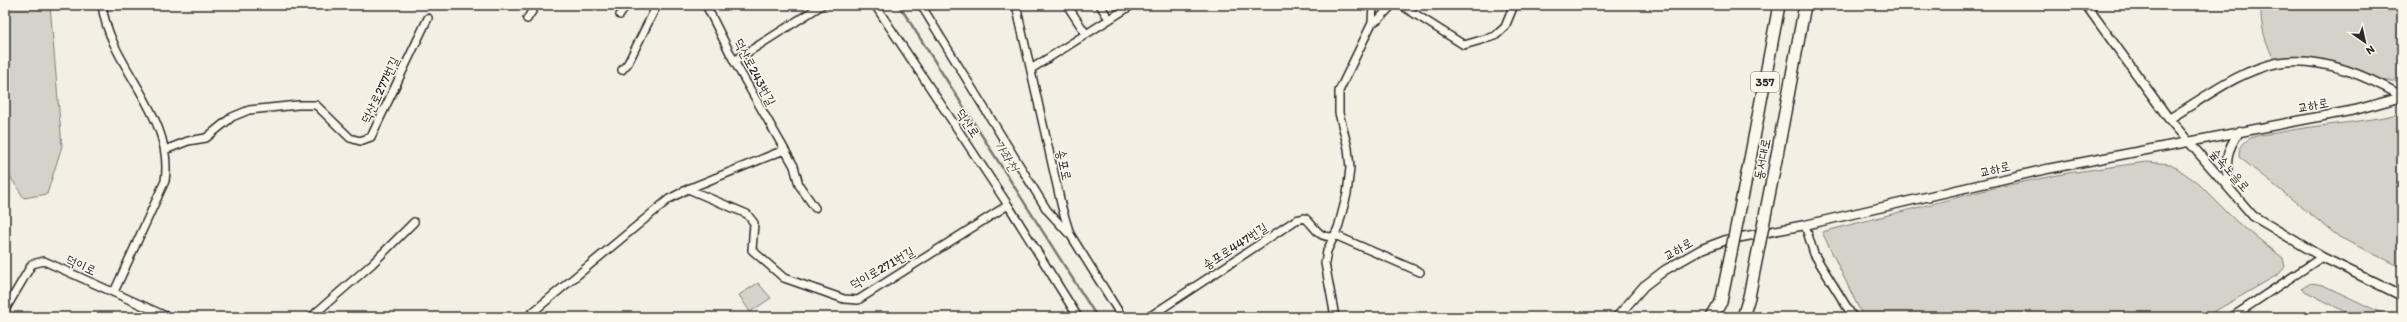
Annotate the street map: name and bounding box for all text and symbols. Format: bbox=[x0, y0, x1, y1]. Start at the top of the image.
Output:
north arrow bbox=[2345, 22, 2385, 62]
street label: 덕산로243번길 bbox=[731, 36, 779, 108]
text: N bbox=[2364, 42, 2377, 57]
street label: 덕산로277번길 bbox=[358, 54, 402, 126]
road number: 357 bbox=[1751, 72, 1779, 92]
street label: 교하로 bbox=[2296, 95, 2330, 115]
street label: 덕산로 bbox=[953, 106, 983, 140]
water label: 가좌천 bbox=[990, 137, 1023, 176]
street label: 동서대로 bbox=[1751, 137, 1773, 181]
street label: 숲속노을로 bbox=[2207, 145, 2253, 195]
street label: 송포로 bbox=[1053, 148, 1075, 182]
street label: 교하로 bbox=[1978, 158, 2012, 180]
street label: 송포로447번길 bbox=[1200, 219, 1270, 273]
street label: 교하로 bbox=[1661, 235, 1695, 263]
street label: 덕이로271번길 bbox=[847, 244, 917, 292]
street label: 덕이로 bbox=[64, 252, 98, 278]

